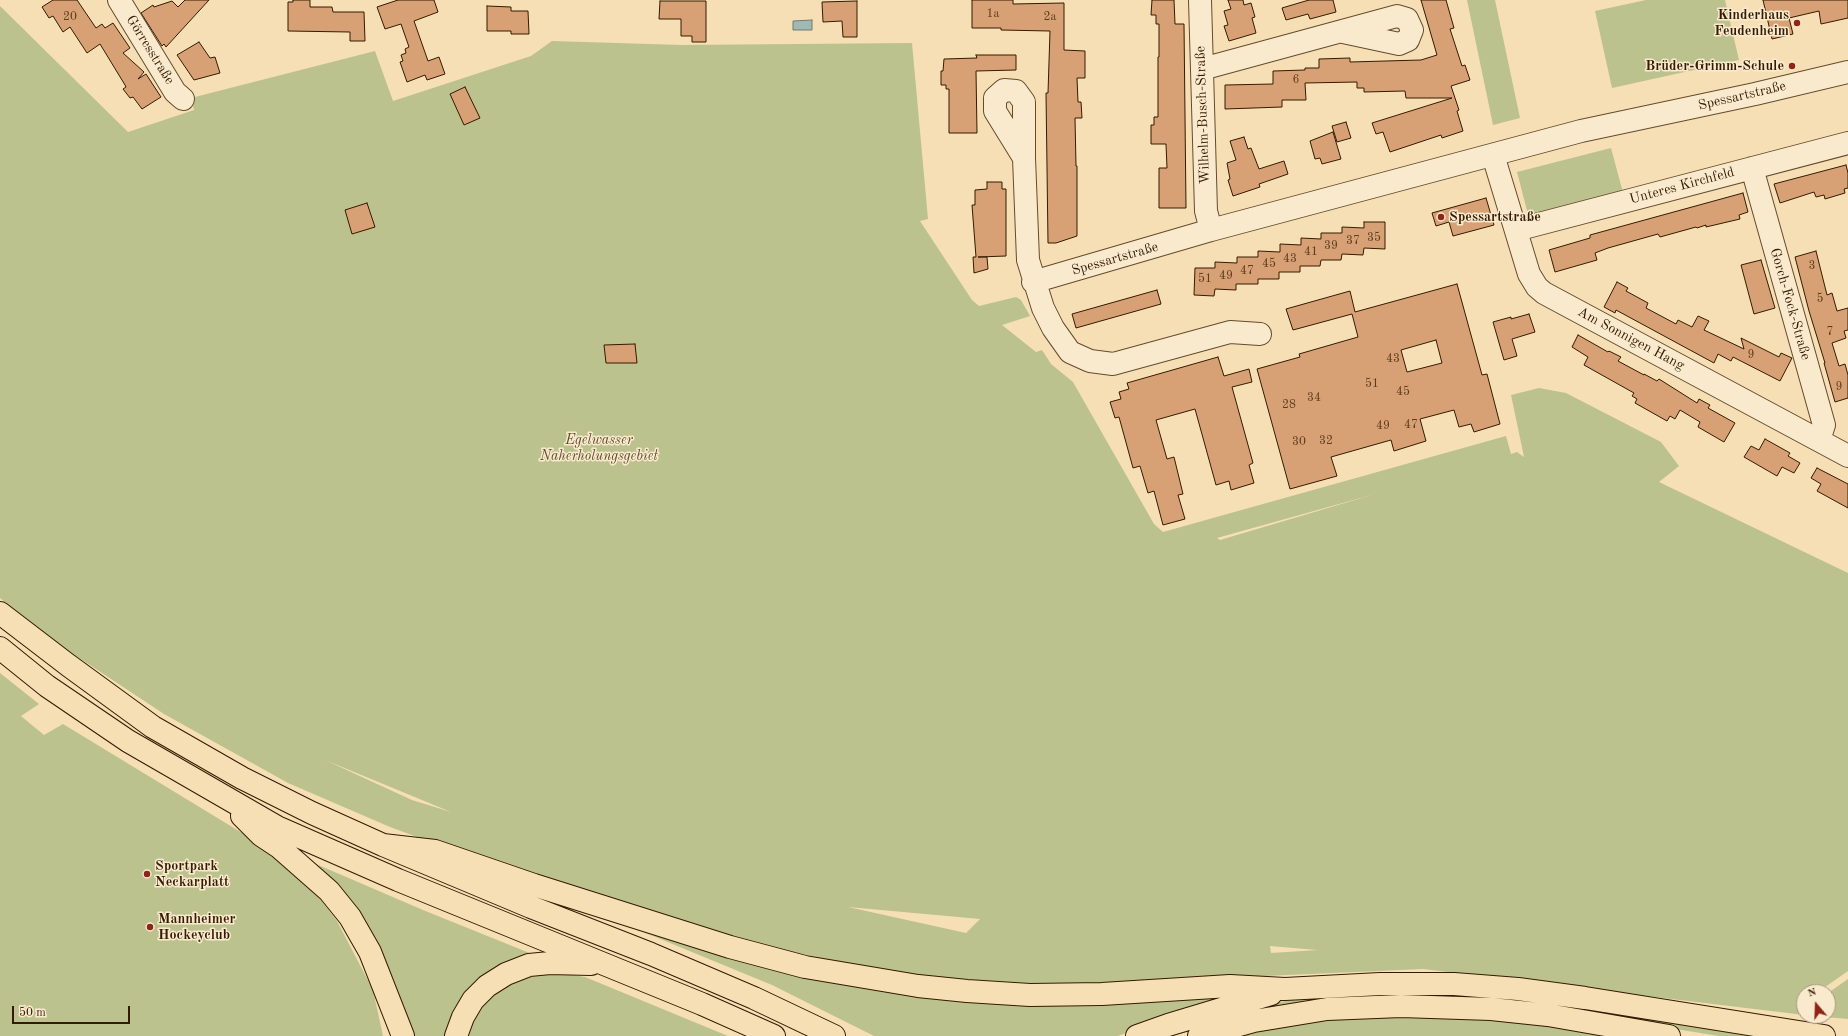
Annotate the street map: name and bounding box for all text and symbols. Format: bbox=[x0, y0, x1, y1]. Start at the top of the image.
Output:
house number: 1a bbox=[987, 7, 999, 21]
place label: Kinderhaus Feudenheim bbox=[1714, 7, 1789, 40]
house number: 20 bbox=[63, 10, 77, 24]
house number: 2a bbox=[1044, 10, 1056, 24]
street label: Görresstraße bbox=[122, 12, 178, 88]
marker: Kinderhaus Feudenheim bbox=[1792, 18, 1802, 28]
street label: Wilhelm-Busch-Straße bbox=[1192, 46, 1214, 184]
place label: Brüder-Grimm-Schule bbox=[1645, 58, 1784, 74]
marker: Brüder-Grimm-Schule bbox=[1787, 61, 1797, 71]
house number: 6 bbox=[1293, 73, 1299, 87]
street label: Spessartstraße bbox=[1696, 78, 1788, 114]
street label: Unteres Kirchfeld bbox=[1628, 164, 1736, 208]
place label: Spessartstraße bbox=[1449, 209, 1541, 225]
marker: Spessartstraße bbox=[1436, 212, 1446, 222]
house number: 35 bbox=[1367, 231, 1381, 245]
house number: 37 bbox=[1346, 234, 1360, 248]
street label: Spessartstraße bbox=[1070, 239, 1160, 279]
house number: 39 bbox=[1324, 239, 1338, 253]
house number: 41 bbox=[1304, 245, 1318, 259]
street label: Gorch-Fock-Straße bbox=[1766, 246, 1814, 362]
house number: 43 bbox=[1283, 252, 1297, 266]
house number: 45 bbox=[1262, 257, 1276, 271]
house number: 3 bbox=[1809, 259, 1815, 273]
house number: 47 bbox=[1240, 264, 1254, 278]
house number: 49 bbox=[1219, 269, 1233, 283]
house number: 51 bbox=[1198, 272, 1212, 286]
house number: 5 bbox=[1817, 292, 1823, 306]
street label: Am Sonnigen Hang bbox=[1575, 304, 1687, 374]
house number: 7 bbox=[1827, 325, 1833, 339]
house number: 9 bbox=[1748, 348, 1754, 362]
house number: 43 bbox=[1386, 352, 1400, 366]
house number: 51 bbox=[1365, 377, 1379, 391]
house number: 9 bbox=[1836, 380, 1842, 394]
house number: 45 bbox=[1396, 385, 1410, 399]
house number: 34 bbox=[1307, 391, 1321, 405]
house number: 28 bbox=[1282, 398, 1296, 412]
house number: 47 bbox=[1404, 418, 1418, 432]
house number: 49 bbox=[1376, 419, 1390, 433]
park label: Egelwasser Naherholungsgebiet bbox=[540, 432, 658, 464]
house number: 32 bbox=[1319, 434, 1333, 448]
house number: 30 bbox=[1292, 435, 1306, 449]
place label: Sportpark Neckarplatt bbox=[155, 858, 229, 890]
marker: Sportpark Neckarplatt bbox=[142, 869, 152, 879]
place label: Mannheimer Hockeyclub bbox=[158, 911, 236, 944]
marker: Mannheimer Hockeyclub bbox=[145, 922, 155, 932]
north arrow bbox=[1796, 984, 1836, 1024]
text: N bbox=[1806, 987, 1818, 1000]
scale bar bbox=[14, 998, 132, 1024]
text: 50 m bbox=[19, 1007, 46, 1019]

